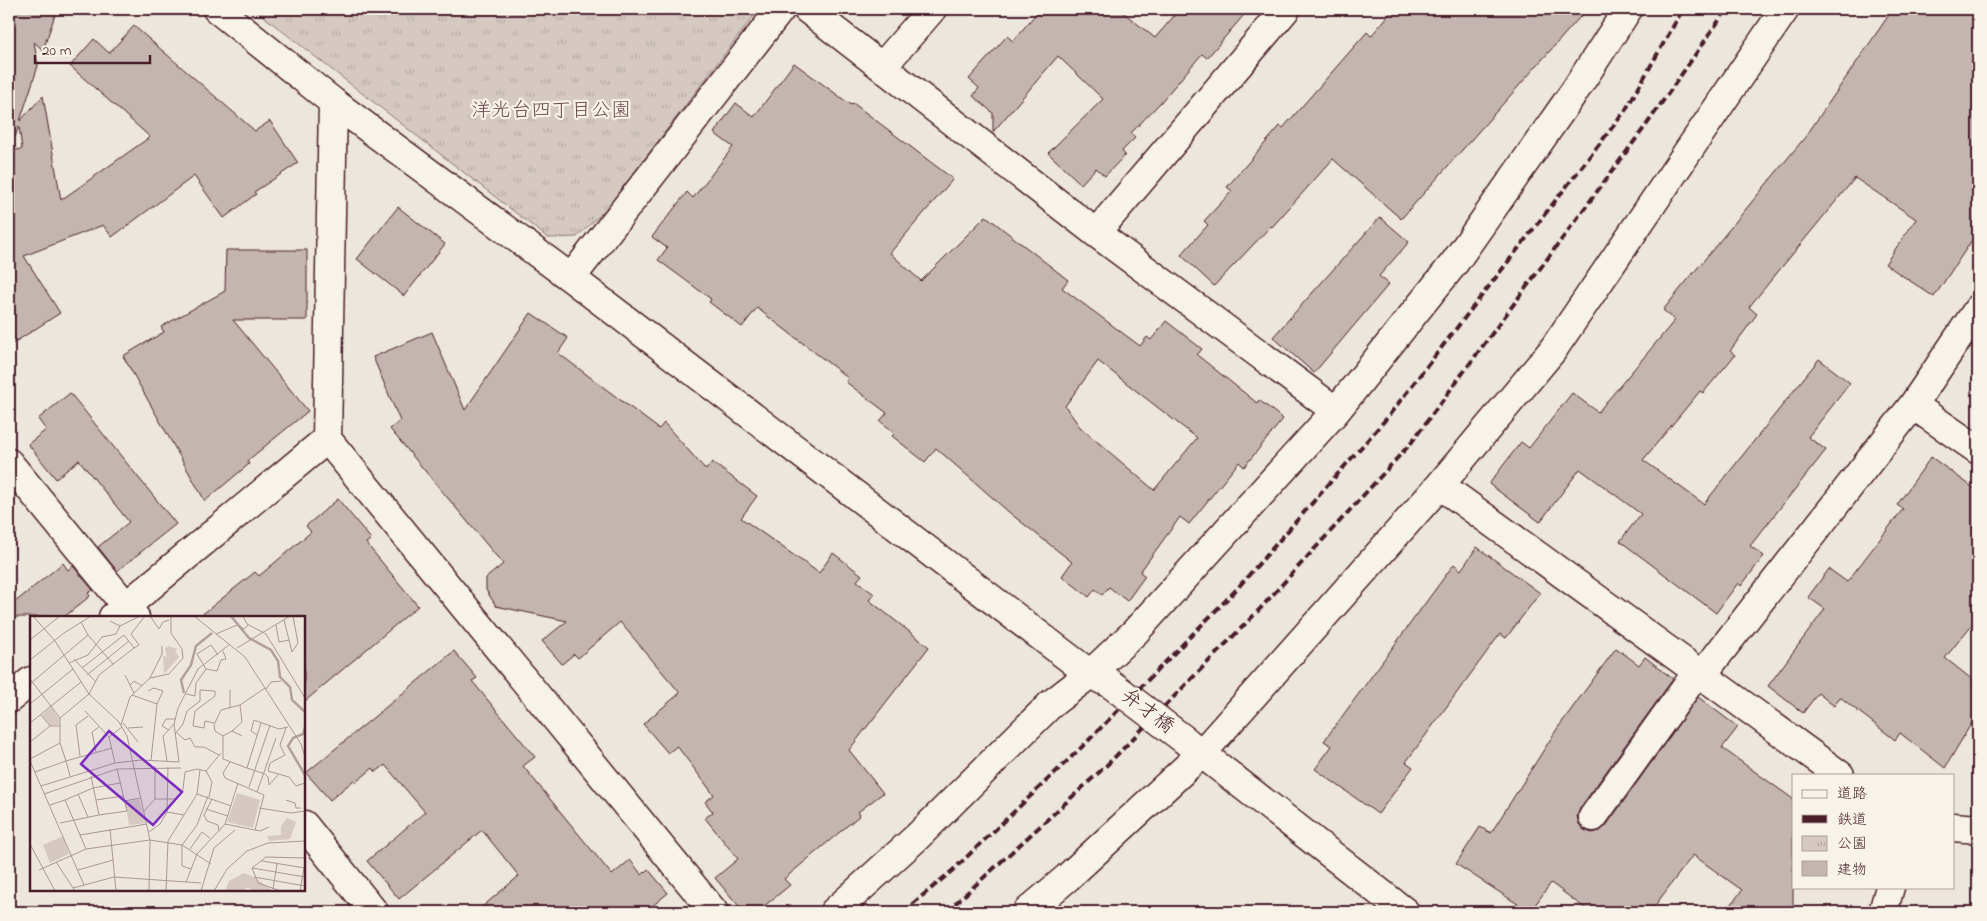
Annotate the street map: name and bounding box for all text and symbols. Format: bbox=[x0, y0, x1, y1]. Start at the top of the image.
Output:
scale bar bbox=[35, 32, 150, 64]
text: 20 m bbox=[42, 40, 72, 62]
park label: 洋光台四丁目公園 bbox=[471, 97, 631, 126]
inset map bbox=[30, 616, 305, 891]
street label: 弁才橋 bbox=[1114, 682, 1180, 742]
legend bbox=[1792, 774, 1954, 888]
text: 道路 bbox=[1837, 783, 1867, 805]
text: 鉄道 bbox=[1837, 809, 1867, 831]
text: 公園 bbox=[1837, 833, 1867, 855]
text: 建物 bbox=[1837, 859, 1867, 881]

